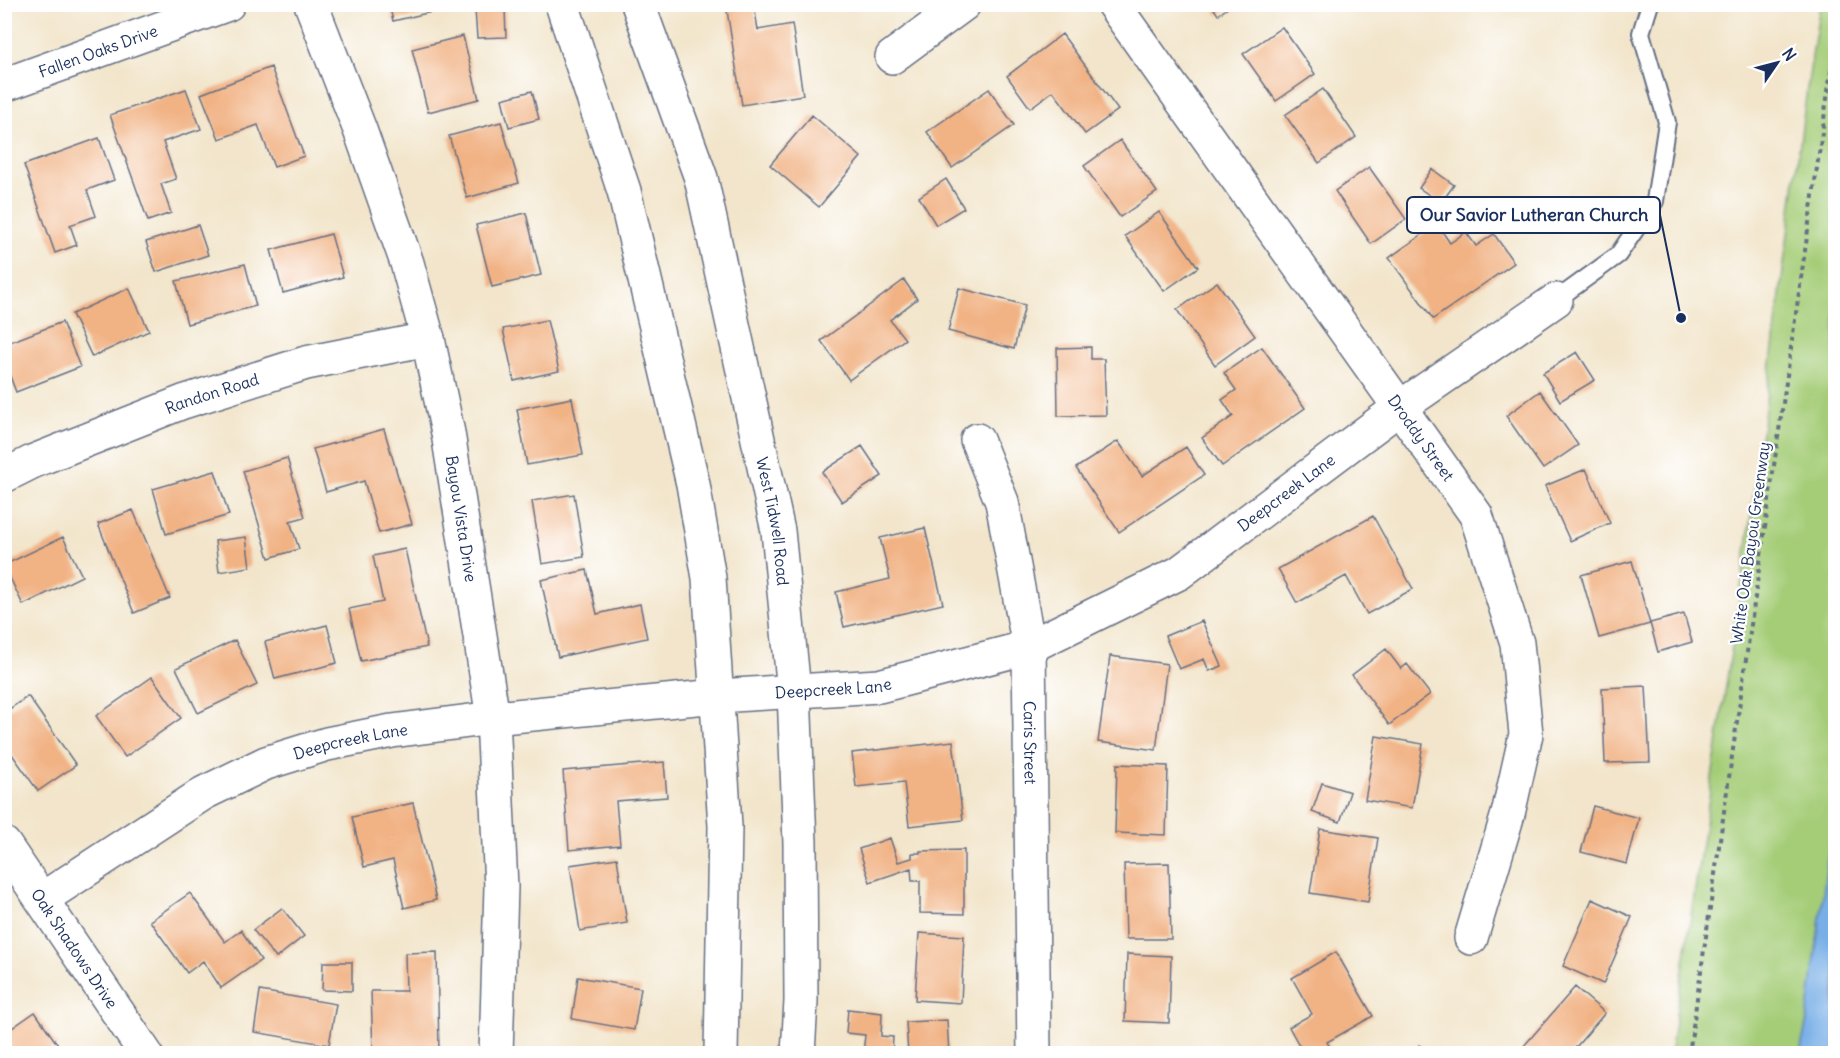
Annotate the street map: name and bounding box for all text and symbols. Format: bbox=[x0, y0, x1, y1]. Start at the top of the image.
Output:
street label: Fallen Oaks Drive bbox=[36, 20, 160, 82]
north arrow bbox=[1747, 33, 1807, 93]
text: N bbox=[1778, 44, 1801, 65]
callout: Our Savior Lutheran Church bbox=[1407, 197, 1660, 233]
text: Our Savior Lutheran Church bbox=[1420, 203, 1649, 226]
street label: Randon Road bbox=[162, 369, 261, 418]
street label: Droddy Street bbox=[1384, 391, 1459, 485]
street label: White Oak Bayou Greenway bbox=[1726, 441, 1774, 645]
street label: Deepcreek Lane bbox=[1233, 450, 1339, 536]
street label: Bayou Vista Drive bbox=[442, 454, 481, 583]
street label: West Tidwell Road bbox=[752, 455, 793, 586]
street label: Deepcreek Lane bbox=[774, 673, 894, 702]
street label: Caris Street bbox=[1020, 701, 1041, 785]
street label: Deepcreek Lane bbox=[291, 719, 409, 764]
street label: Oak Shadows Drive bbox=[27, 884, 122, 1012]

